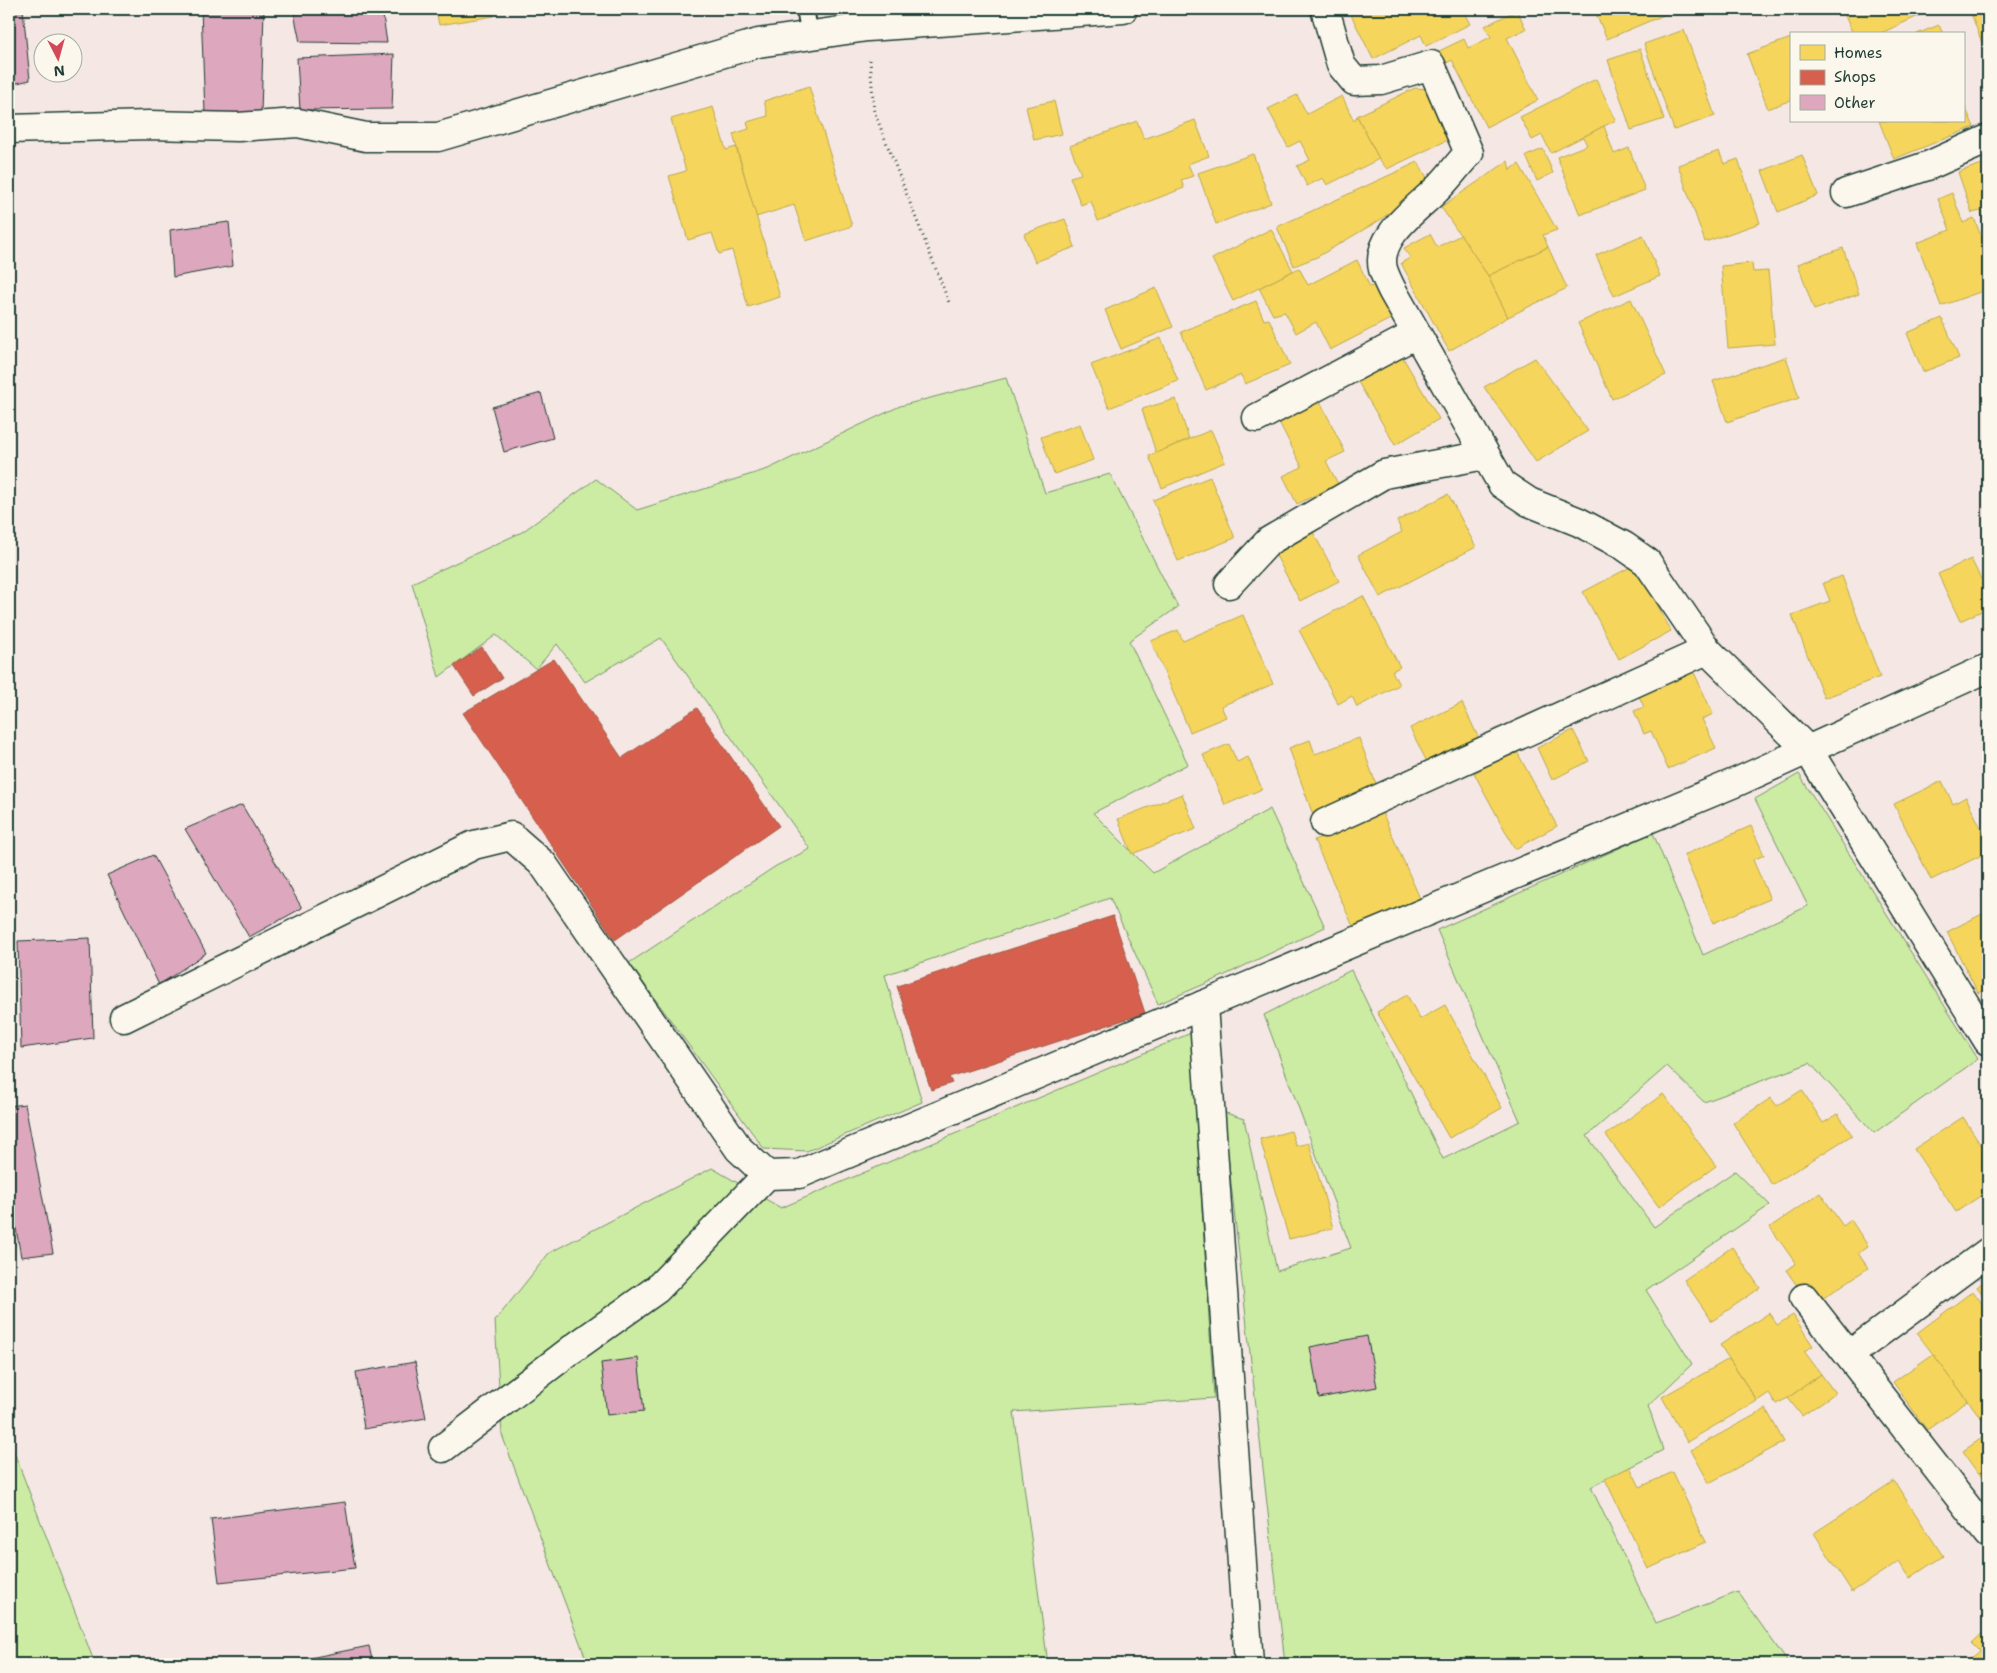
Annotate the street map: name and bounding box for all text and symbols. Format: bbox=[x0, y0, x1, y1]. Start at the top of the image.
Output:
north arrow bbox=[32, 32, 82, 82]
legend bbox=[1790, 32, 1964, 122]
text: Homes bbox=[1834, 43, 1882, 63]
text: N bbox=[53, 61, 66, 80]
text: Shops bbox=[1834, 67, 1876, 87]
text: Other bbox=[1834, 93, 1876, 113]

